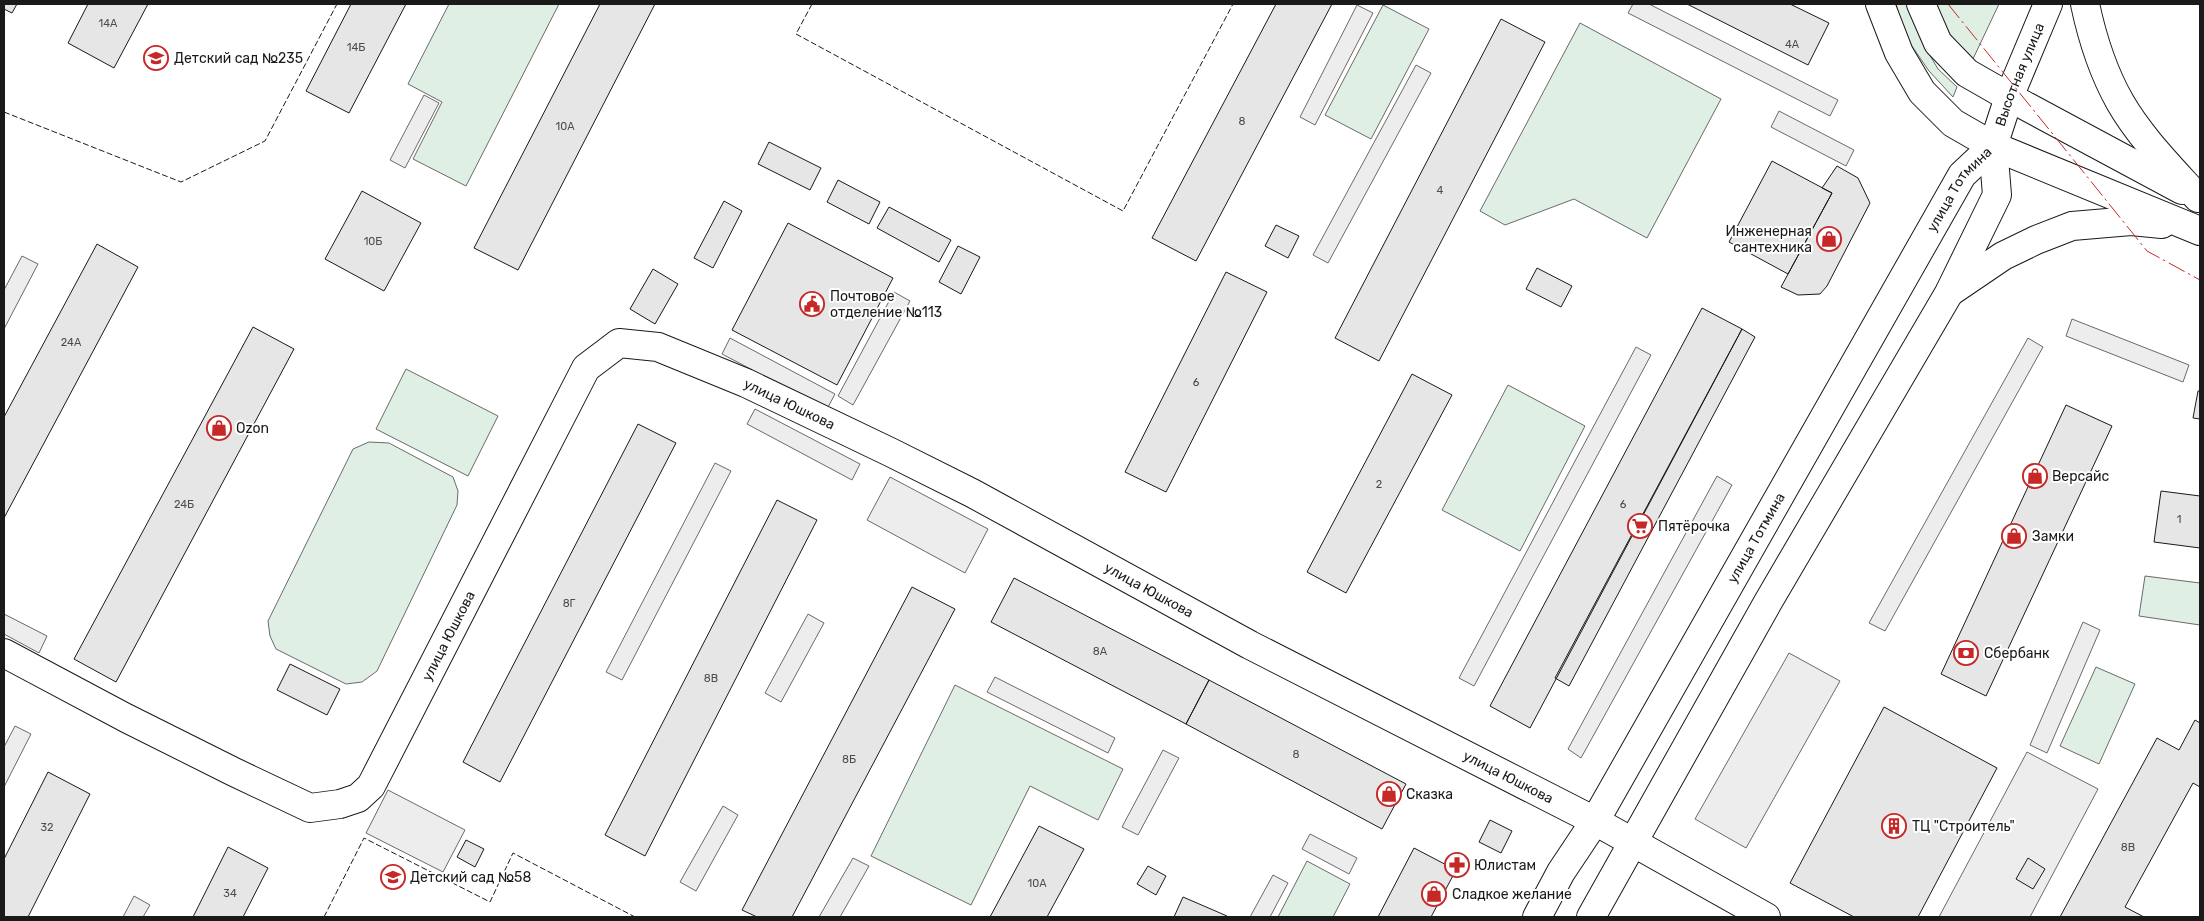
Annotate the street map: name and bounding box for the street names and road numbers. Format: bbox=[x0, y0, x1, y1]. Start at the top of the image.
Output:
street label: Высотная улица bbox=[1992, 20, 2048, 129]
street label: улица Тотмина bbox=[1923, 144, 1995, 235]
street label: улица Юшкова bbox=[741, 375, 838, 433]
street label: улица Тотмина bbox=[1724, 490, 1789, 586]
street label: улица Юшкова bbox=[1101, 559, 1196, 621]
street label: улица Юшкова bbox=[419, 588, 479, 684]
street label: улица Юшкова bbox=[1460, 747, 1556, 807]

